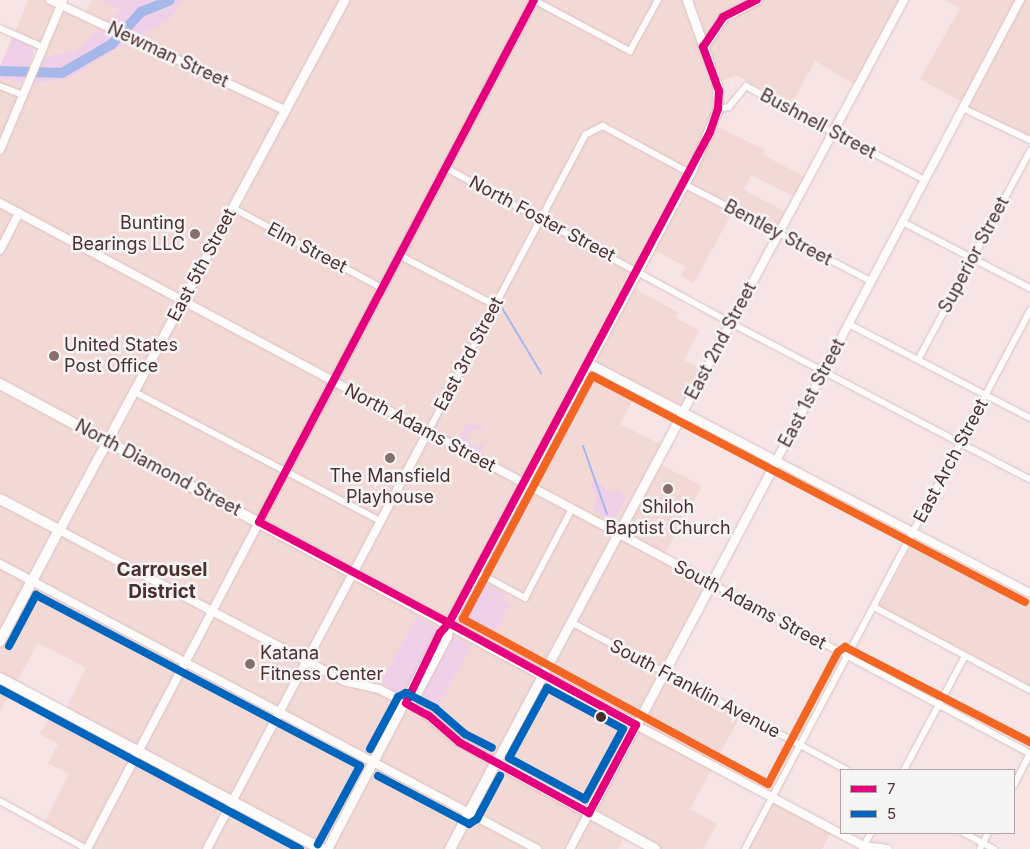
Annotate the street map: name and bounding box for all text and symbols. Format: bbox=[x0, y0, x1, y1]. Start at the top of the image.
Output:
street label: Newman Street bbox=[104, 18, 232, 92]
street label: Bushnell Street bbox=[756, 84, 880, 164]
street label: North Foster Street bbox=[465, 171, 619, 267]
street label: Superior Street bbox=[934, 193, 1014, 317]
street label: Bentley Street bbox=[720, 195, 836, 271]
street label: East 5th Street bbox=[163, 205, 241, 325]
place label: Bunting Bearings LLC bbox=[72, 213, 185, 255]
street label: Elm Street bbox=[264, 218, 350, 278]
marker: Bunting Bearings LLC bbox=[189, 228, 201, 240]
street label: East 2nd Street bbox=[681, 279, 761, 403]
street label: East 3rd Street bbox=[430, 293, 508, 415]
place label: United States Post Office bbox=[64, 335, 178, 378]
street label: East 1st Street bbox=[774, 335, 850, 451]
marker: United States Post Office bbox=[48, 350, 60, 362]
street label: North Adams Street bbox=[341, 379, 499, 477]
street label: East Arch Street bbox=[909, 395, 993, 527]
street label: North Diamond Street bbox=[71, 415, 245, 521]
marker: The Mansfield Playhouse bbox=[384, 452, 396, 464]
place label: The Mansfield Playhouse bbox=[329, 466, 451, 508]
marker: Shiloh Baptist Church bbox=[662, 483, 674, 495]
place label: Shiloh Baptist Church bbox=[605, 497, 731, 540]
street label: South Adams Street bbox=[670, 556, 830, 654]
district label: Carrousel District bbox=[117, 559, 207, 603]
street label: South Franklin Avenue bbox=[606, 635, 784, 743]
place label: Katana Fitness Center bbox=[260, 643, 383, 686]
marker: Katana Fitness Center bbox=[244, 658, 256, 670]
unlabelled marker bbox=[596, 712, 606, 722]
legend bbox=[840, 769, 1015, 834]
text: 7 bbox=[887, 779, 896, 798]
text: 5 bbox=[887, 804, 896, 823]

